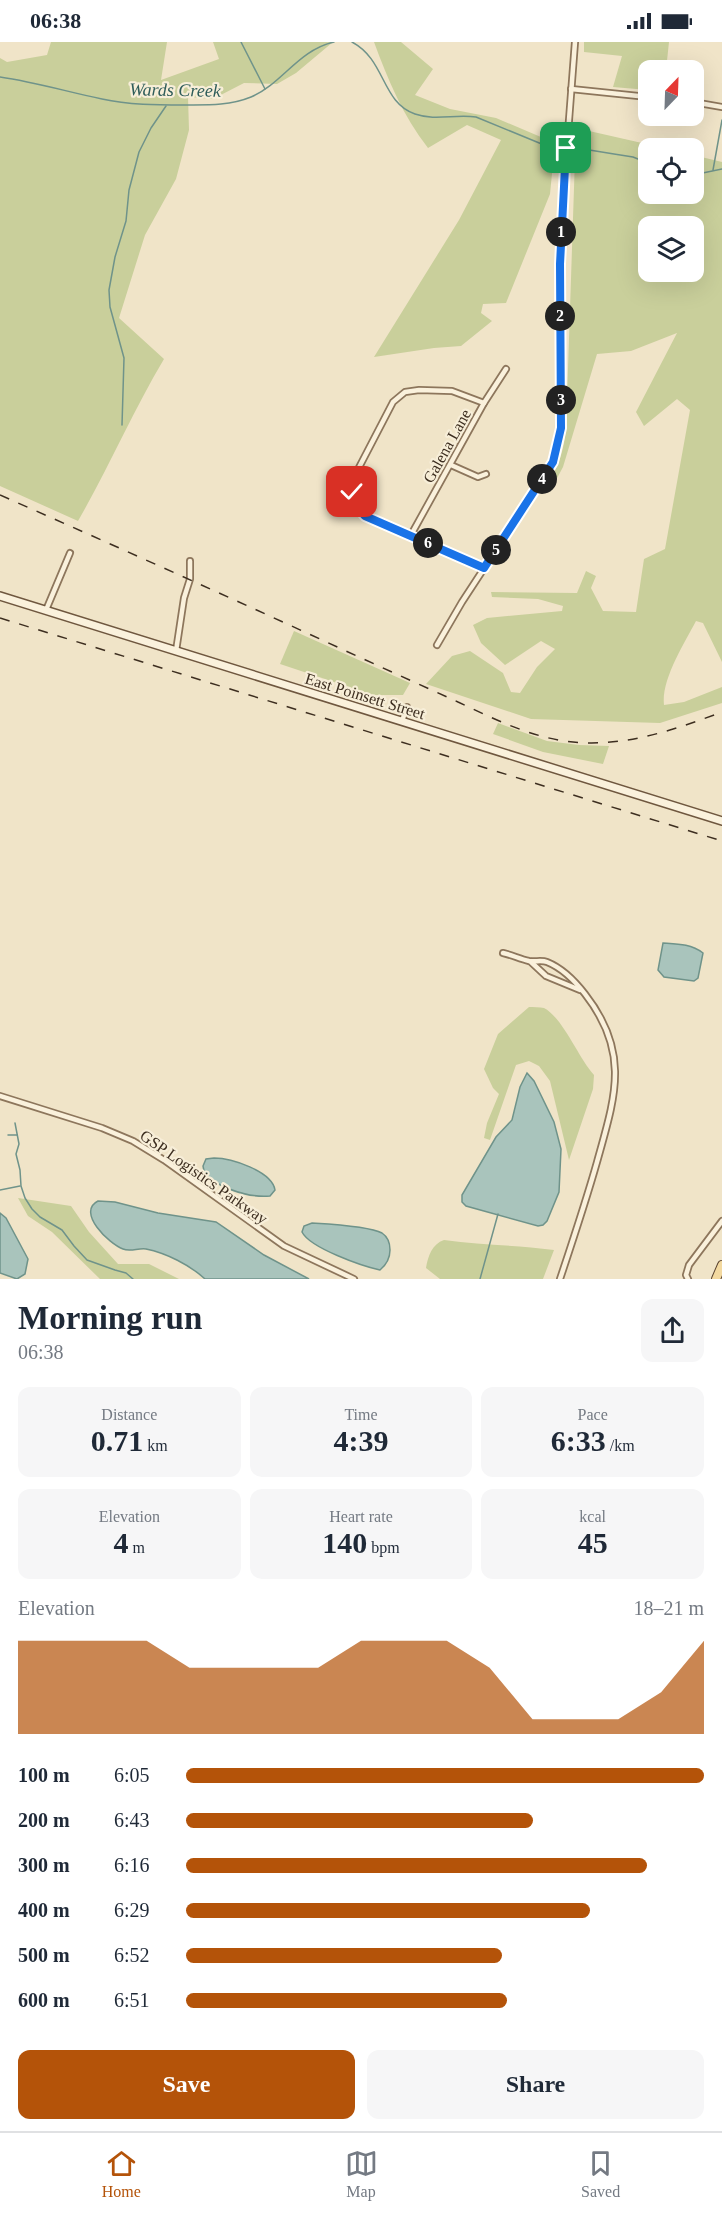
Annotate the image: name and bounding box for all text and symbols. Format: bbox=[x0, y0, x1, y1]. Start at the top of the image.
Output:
text: 06:38 bbox=[30, 8, 81, 33]
north arrow bbox=[638, 60, 704, 126]
map controls bbox=[638, 60, 704, 282]
water label: Wards Creek bbox=[129, 79, 222, 101]
pin bbox=[540, 122, 591, 173]
icon: arrive bbox=[549, 131, 582, 164]
button: locate bbox=[638, 138, 704, 204]
button: layers bbox=[638, 216, 704, 282]
pin: 1 bbox=[546, 217, 576, 247]
text: 1 bbox=[557, 223, 565, 240]
pin: 2 bbox=[545, 301, 575, 331]
text: 2 bbox=[556, 307, 564, 324]
pin: 3 bbox=[546, 385, 576, 415]
text: 3 bbox=[557, 391, 565, 408]
street label: Galena Lane bbox=[420, 406, 474, 486]
pin: 4 bbox=[527, 464, 557, 494]
pin bbox=[326, 466, 377, 517]
text: 4 bbox=[538, 470, 546, 487]
icon: check bbox=[335, 475, 368, 508]
pin: 6 bbox=[413, 528, 443, 558]
text: 6 bbox=[424, 534, 432, 551]
pin: 5 bbox=[481, 535, 511, 565]
text: 5 bbox=[492, 541, 500, 558]
street label: East Poinsett Street bbox=[303, 670, 428, 722]
street label: GSP Logistics Parkway bbox=[137, 1127, 271, 1228]
button: share bbox=[641, 1299, 704, 1362]
text: Morning run bbox=[18, 1300, 202, 1336]
text: 06:38 bbox=[18, 1341, 64, 1363]
text: Distance bbox=[101, 1406, 157, 1423]
text: Time bbox=[344, 1406, 378, 1423]
text: Pace bbox=[578, 1406, 608, 1423]
text: 0.71 bbox=[91, 1424, 143, 1457]
text: 4:39 bbox=[333, 1424, 388, 1457]
text: 6:33 bbox=[551, 1424, 606, 1457]
text: km bbox=[143, 1437, 168, 1454]
text: /km bbox=[606, 1437, 635, 1454]
text: Elevation bbox=[99, 1508, 160, 1525]
text: Heart rate bbox=[329, 1508, 393, 1525]
text: kcal bbox=[579, 1508, 606, 1525]
text: 4 bbox=[114, 1526, 129, 1559]
text: 140 bbox=[322, 1526, 367, 1559]
text: 45 bbox=[578, 1526, 608, 1559]
text: m bbox=[129, 1539, 145, 1556]
text: bpm bbox=[367, 1539, 400, 1556]
text: Elevation bbox=[18, 1597, 95, 1619]
text: 18–21 m bbox=[633, 1597, 704, 1619]
text: 100 m bbox=[18, 1764, 70, 1786]
text: 6:05 bbox=[114, 1764, 150, 1786]
text: 200 m bbox=[18, 1809, 70, 1831]
text: 6:43 bbox=[114, 1809, 150, 1831]
text: 300 m bbox=[18, 1854, 70, 1876]
text: 6:16 bbox=[114, 1854, 150, 1876]
text: 400 m bbox=[18, 1899, 70, 1921]
text: 6:29 bbox=[114, 1899, 150, 1921]
text: 500 m bbox=[18, 1944, 70, 1966]
text: 6:52 bbox=[114, 1944, 150, 1966]
text: 600 m bbox=[18, 1989, 70, 2011]
text: 6:51 bbox=[114, 1989, 150, 2011]
button: Save bbox=[18, 2050, 355, 2119]
button: Share bbox=[367, 2050, 704, 2119]
tab: Home bbox=[102, 2147, 141, 2201]
tab: Map bbox=[345, 2147, 378, 2201]
tab: Saved bbox=[581, 2147, 620, 2201]

